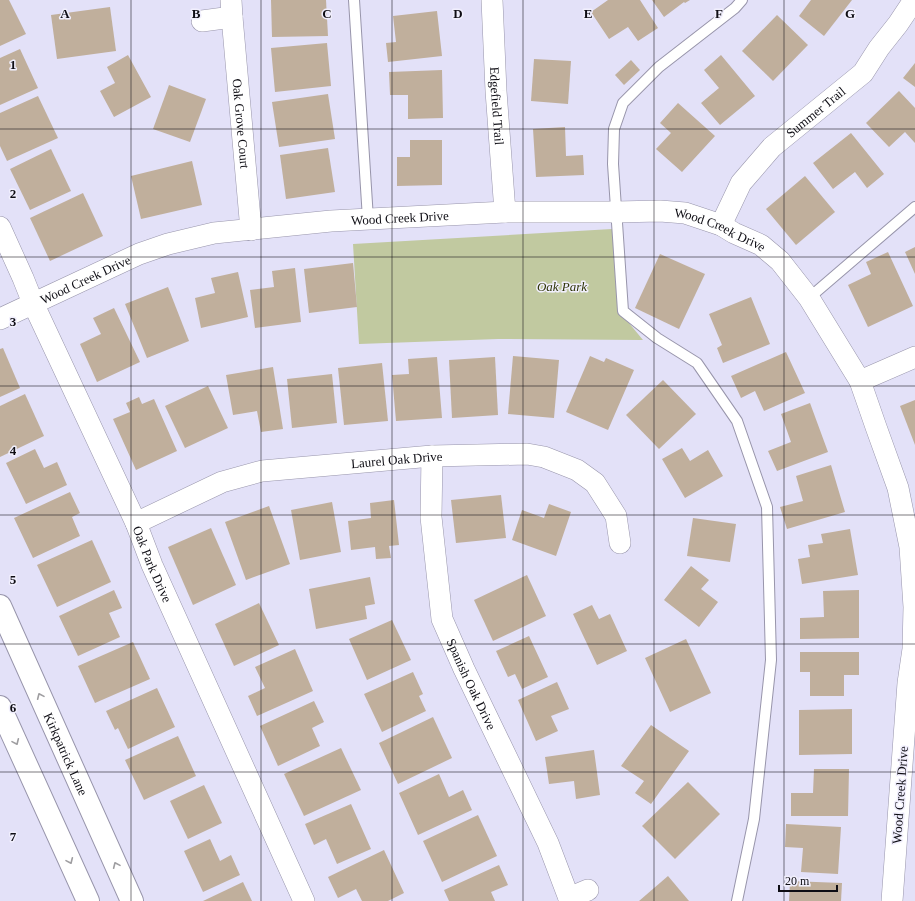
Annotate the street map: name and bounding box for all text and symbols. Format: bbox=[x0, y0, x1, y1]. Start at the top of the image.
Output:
text: A bbox=[60, 6, 70, 21]
text: B bbox=[192, 6, 201, 21]
text: C bbox=[322, 6, 332, 21]
text: D bbox=[453, 6, 463, 21]
text: E bbox=[584, 6, 592, 21]
text: F bbox=[715, 6, 723, 21]
text: G bbox=[845, 6, 855, 21]
text: 1 bbox=[10, 57, 16, 72]
street label: Edgefield Trail bbox=[487, 66, 508, 146]
street label: Oak Grove Court bbox=[230, 78, 253, 170]
street label: Summer Trail bbox=[783, 83, 848, 140]
text: 2 bbox=[10, 186, 16, 201]
street label: Wood Creek Drive bbox=[674, 205, 770, 254]
street label: Wood Creek Drive bbox=[351, 207, 449, 227]
street label: Wood Creek Drive bbox=[38, 252, 133, 307]
park label: Oak Park bbox=[537, 279, 587, 294]
text: 3 bbox=[10, 314, 17, 329]
text: 4 bbox=[10, 443, 17, 458]
street label: Laurel Oak Drive bbox=[350, 448, 443, 471]
street label: Oak Park Drive bbox=[130, 523, 175, 605]
text: 5 bbox=[10, 572, 17, 587]
street label: Spanish Oak Drive bbox=[444, 636, 500, 732]
one-way arrow bbox=[37, 692, 45, 700]
text: 6 bbox=[10, 700, 17, 715]
street label: Kirkpatrick Lane bbox=[41, 710, 91, 798]
one-way arrow bbox=[11, 738, 19, 745]
street label: Wood Creek Drive bbox=[889, 745, 911, 844]
text: 7 bbox=[10, 829, 17, 844]
one-way arrow bbox=[65, 857, 73, 864]
one-way arrow bbox=[113, 862, 121, 870]
scale bar bbox=[779, 867, 837, 893]
text: 20 m bbox=[785, 874, 810, 888]

